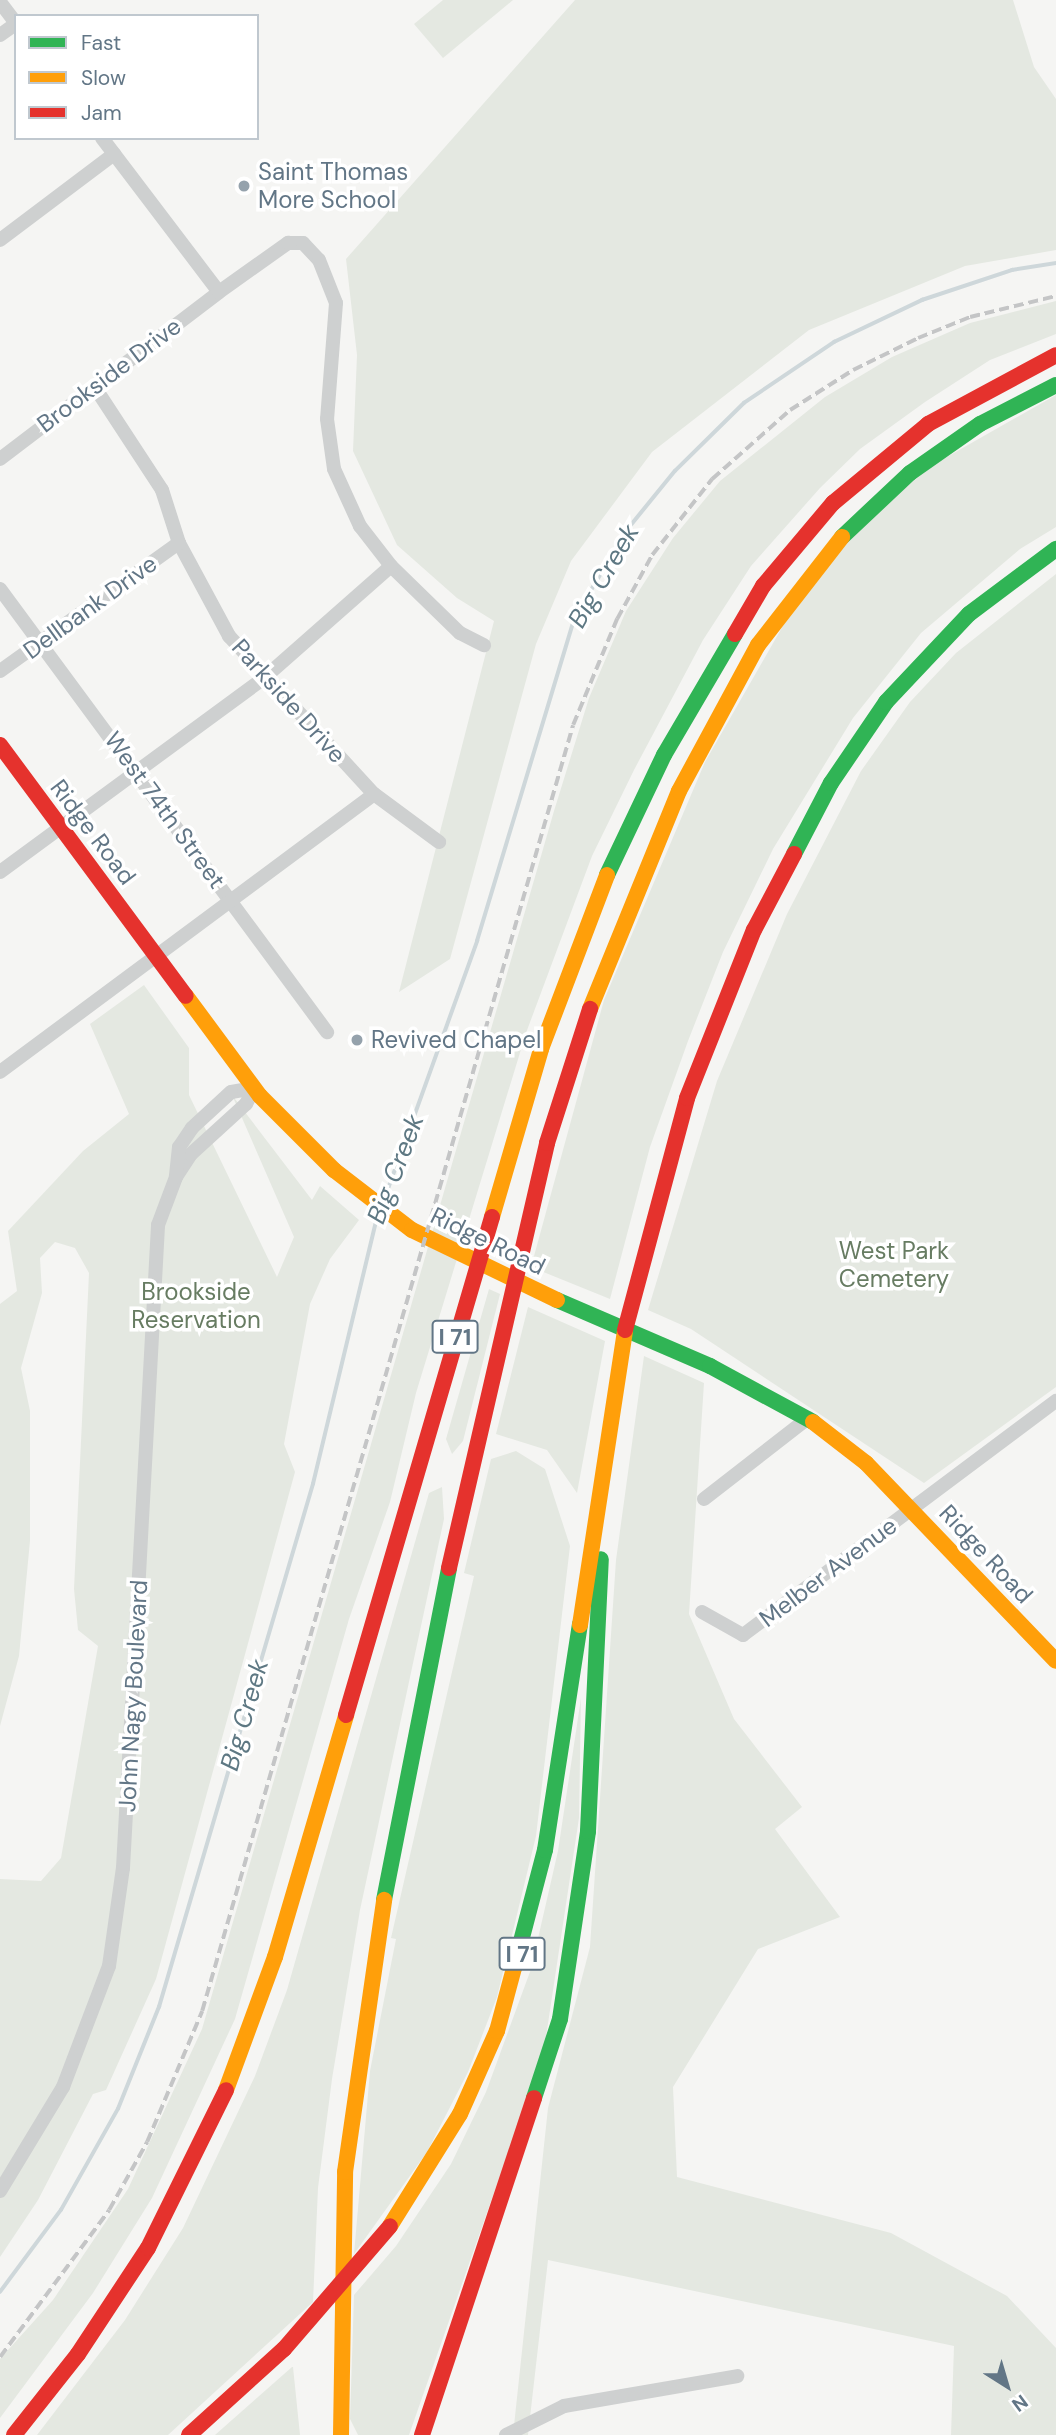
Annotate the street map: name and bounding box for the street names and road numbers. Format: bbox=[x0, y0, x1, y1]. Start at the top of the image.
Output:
street label: Brookside Drive bbox=[31, 312, 187, 438]
street label: Dellbank Drive bbox=[18, 549, 162, 665]
street label: Parkside Drive bbox=[226, 633, 352, 769]
street label: West 74th Street bbox=[99, 726, 231, 894]
street label: Ridge Road bbox=[44, 774, 142, 890]
street label: Ridge Road bbox=[426, 1201, 550, 1281]
road number: I 71 bbox=[430, 1318, 480, 1356]
street label: Ridge Road bbox=[933, 1499, 1039, 1609]
street label: Melber Avenue bbox=[754, 1511, 902, 1633]
street label: John Nagy Boulevard bbox=[113, 1579, 153, 1813]
road number: I 71 bbox=[498, 1935, 546, 1974]

